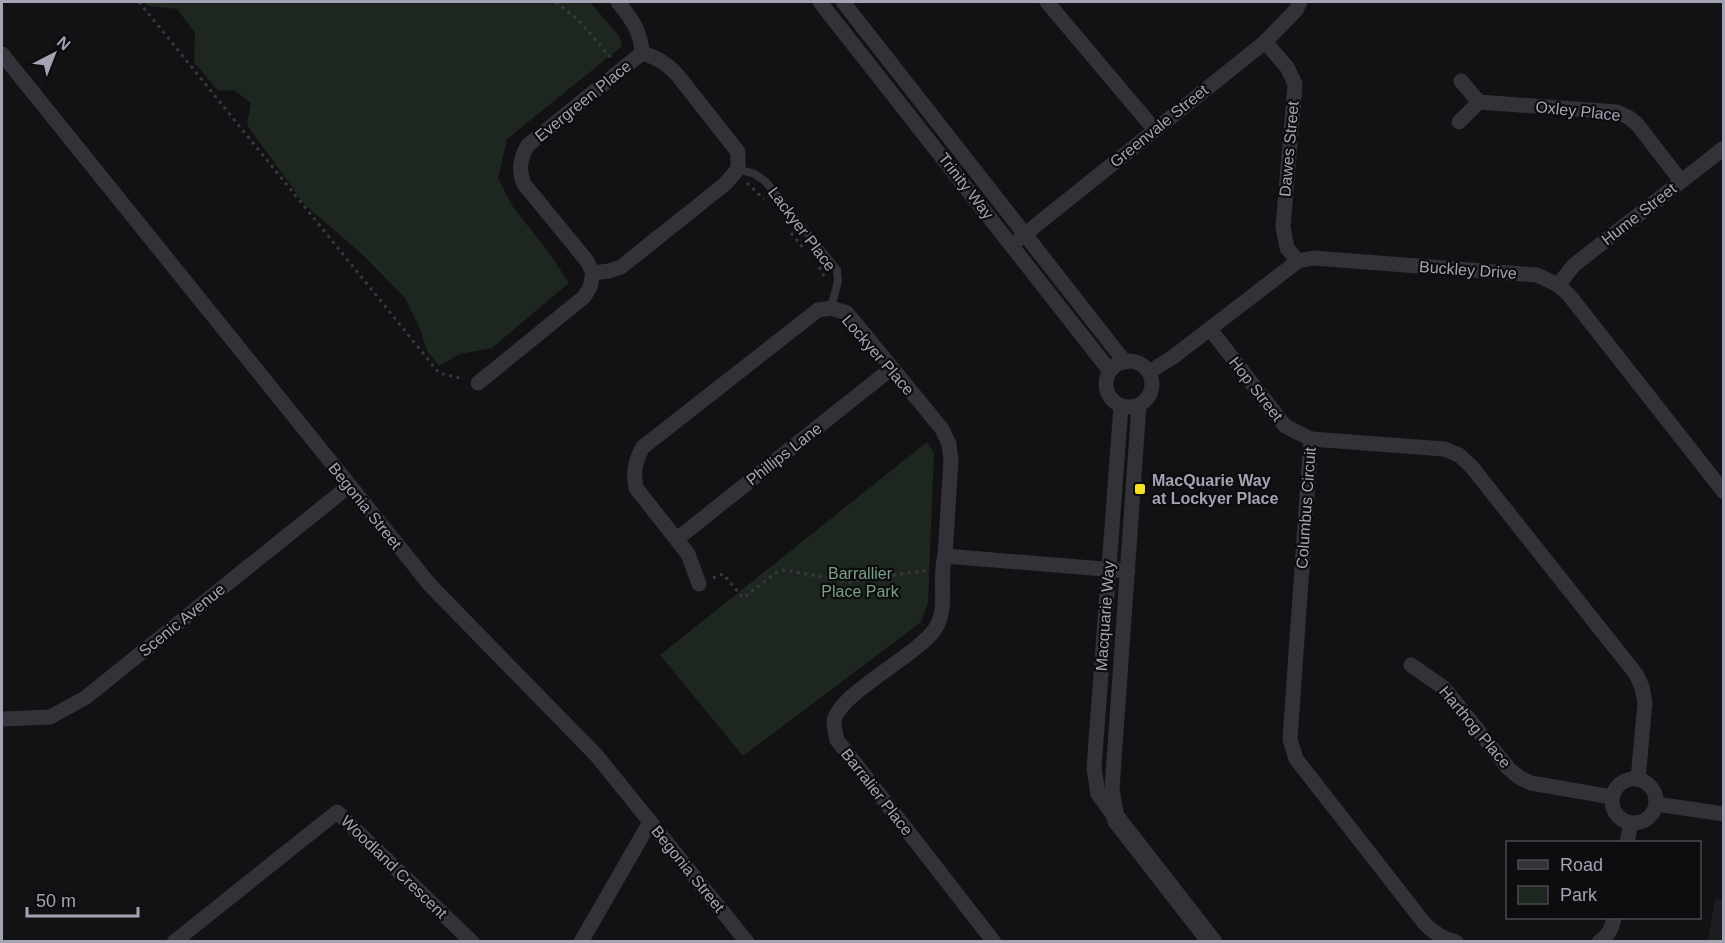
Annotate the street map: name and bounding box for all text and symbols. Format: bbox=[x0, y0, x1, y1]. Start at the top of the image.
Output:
north arrow bbox=[24, 24, 84, 84]
text: N bbox=[54, 33, 74, 53]
street label: Evergreen Place bbox=[532, 57, 634, 145]
street label: Greenvale Street bbox=[1107, 81, 1212, 171]
street label: Oxley Place bbox=[1535, 98, 1621, 124]
street label: Dawes Street bbox=[1276, 100, 1302, 198]
street label: Trinity Way bbox=[935, 150, 997, 222]
street label: Hume Street bbox=[1598, 179, 1680, 248]
street label: Lackyer Place bbox=[765, 184, 839, 274]
street label: Buckley Drive bbox=[1419, 258, 1517, 282]
street label: Lockyer Place bbox=[839, 311, 917, 399]
street label: Hop Street bbox=[1226, 354, 1287, 425]
street label: Phillips Lane bbox=[743, 419, 825, 489]
street label: Columbus Circuit bbox=[1293, 446, 1319, 569]
street label: Begonia Street bbox=[325, 460, 405, 553]
place label: MacQuarie Way at Lockyer Place bbox=[1152, 472, 1278, 507]
marker: MacQuarie Way at Lockyer Place bbox=[1133, 482, 1147, 496]
street label: Macquarie Way bbox=[1093, 560, 1117, 672]
park label: Barrallier Place Park bbox=[821, 565, 900, 600]
street label: Scenic Avenue bbox=[136, 580, 228, 660]
street label: Harthog Place bbox=[1436, 683, 1514, 771]
street label: Barralier Place bbox=[838, 745, 916, 839]
street label: Woodland Crescent bbox=[338, 812, 451, 922]
street label: Begonia Street bbox=[648, 823, 728, 916]
legend bbox=[1506, 841, 1701, 919]
text: Road bbox=[1560, 855, 1603, 875]
scale bar bbox=[27, 880, 138, 918]
text: Park bbox=[1560, 885, 1598, 905]
text: 50 m bbox=[36, 891, 76, 911]

